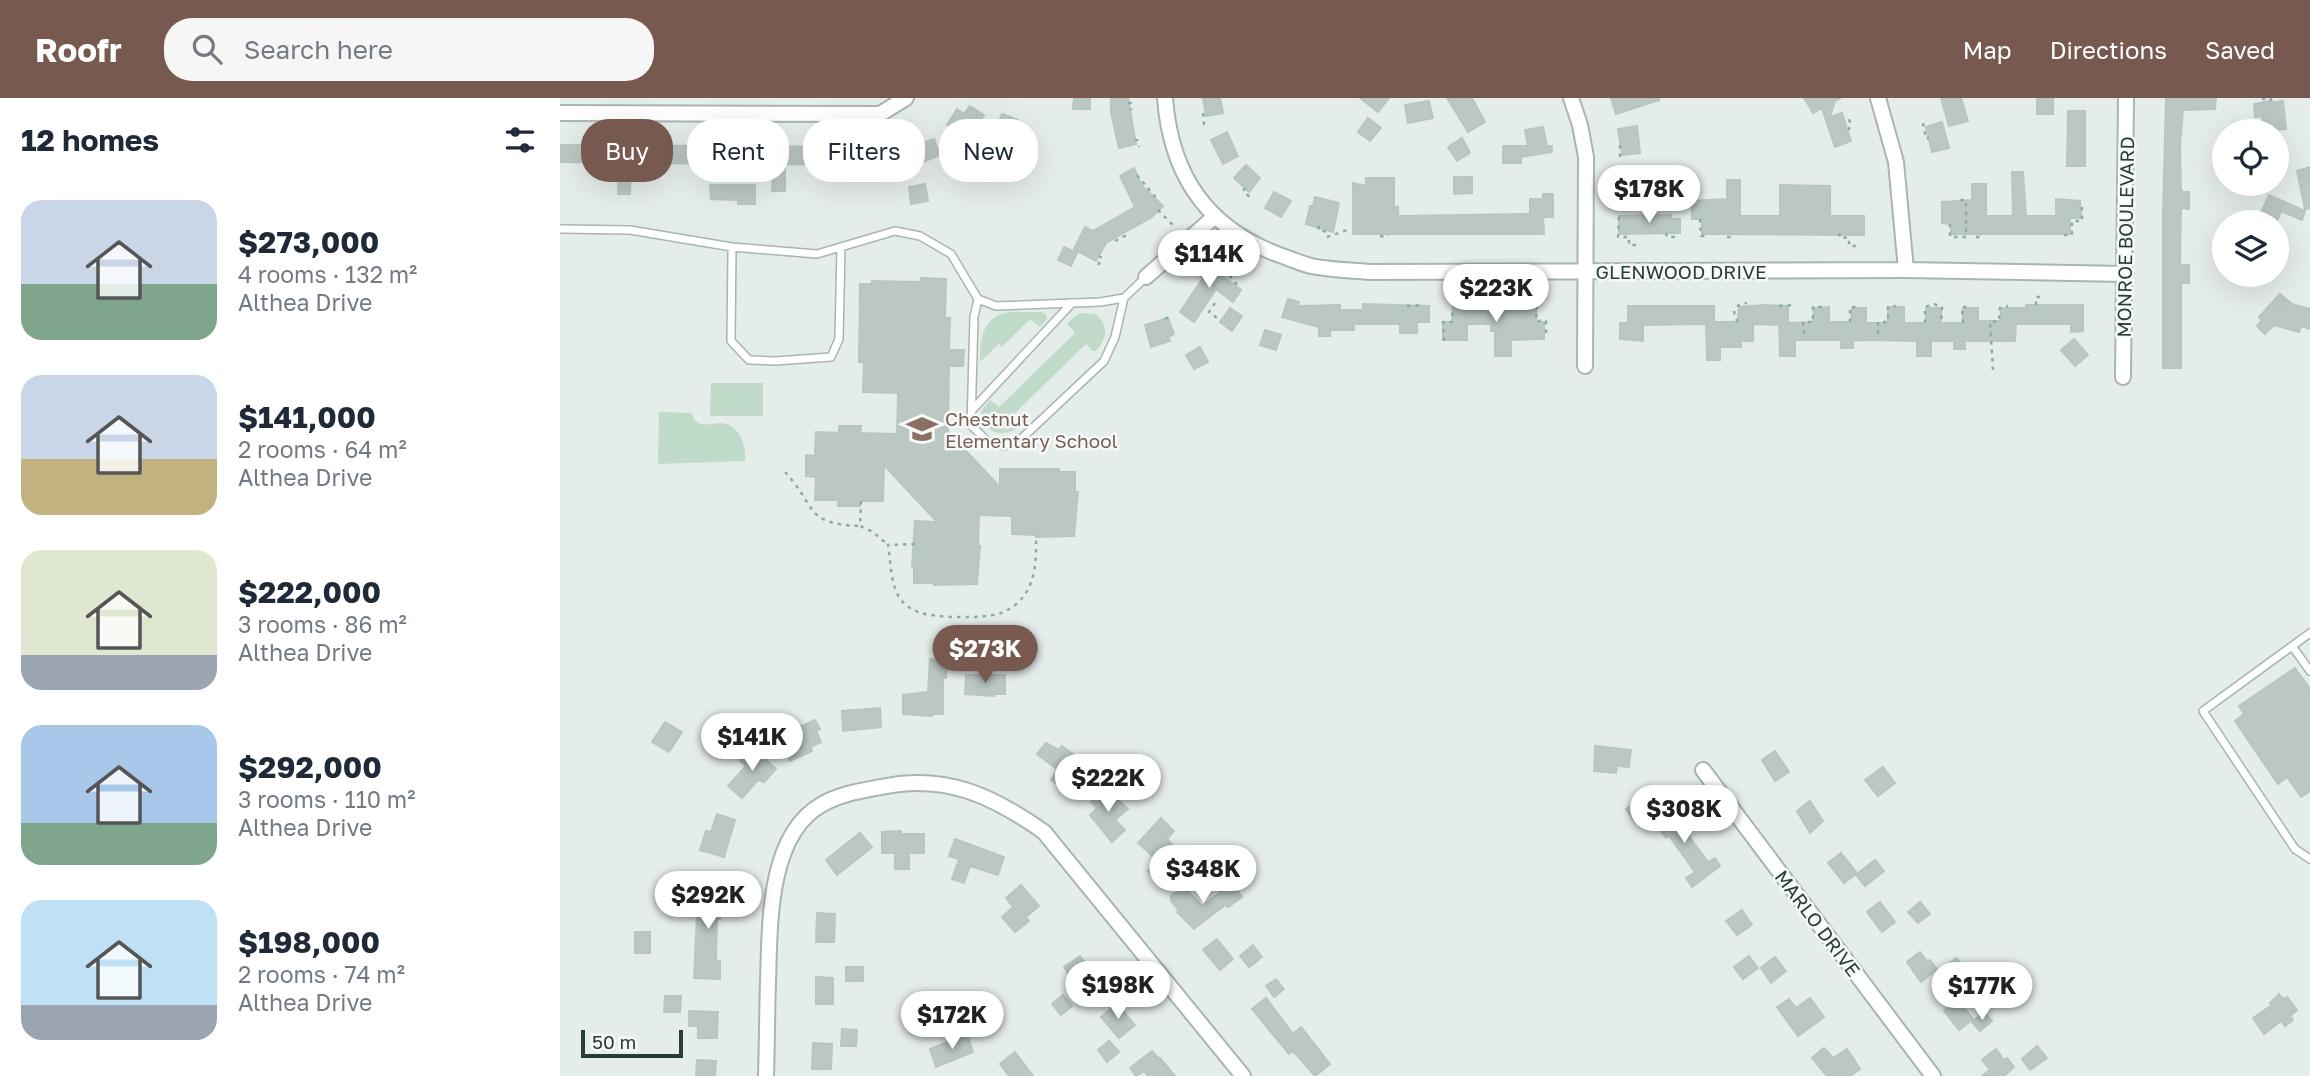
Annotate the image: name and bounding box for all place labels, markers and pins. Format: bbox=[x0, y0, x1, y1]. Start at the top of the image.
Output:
pin: $178K bbox=[1600, 166, 1698, 225]
pin: $114K bbox=[1160, 230, 1258, 290]
pin: $223K bbox=[1447, 264, 1545, 324]
place label: Chestnut Elementary School bbox=[945, 407, 1118, 452]
school or university icon: Chestnut Elementary School bbox=[905, 412, 939, 446]
pin: $273K bbox=[936, 626, 1034, 685]
pin: $141K bbox=[703, 714, 801, 773]
pin: $222K bbox=[1059, 754, 1157, 814]
pin: $308K bbox=[1635, 786, 1733, 845]
pin: $348K bbox=[1154, 846, 1252, 905]
pin: $292K bbox=[659, 872, 757, 931]
pin: $198K bbox=[1069, 962, 1167, 1021]
pin: $177K bbox=[1933, 962, 2031, 1022]
pin: $172K bbox=[903, 992, 1001, 1051]

